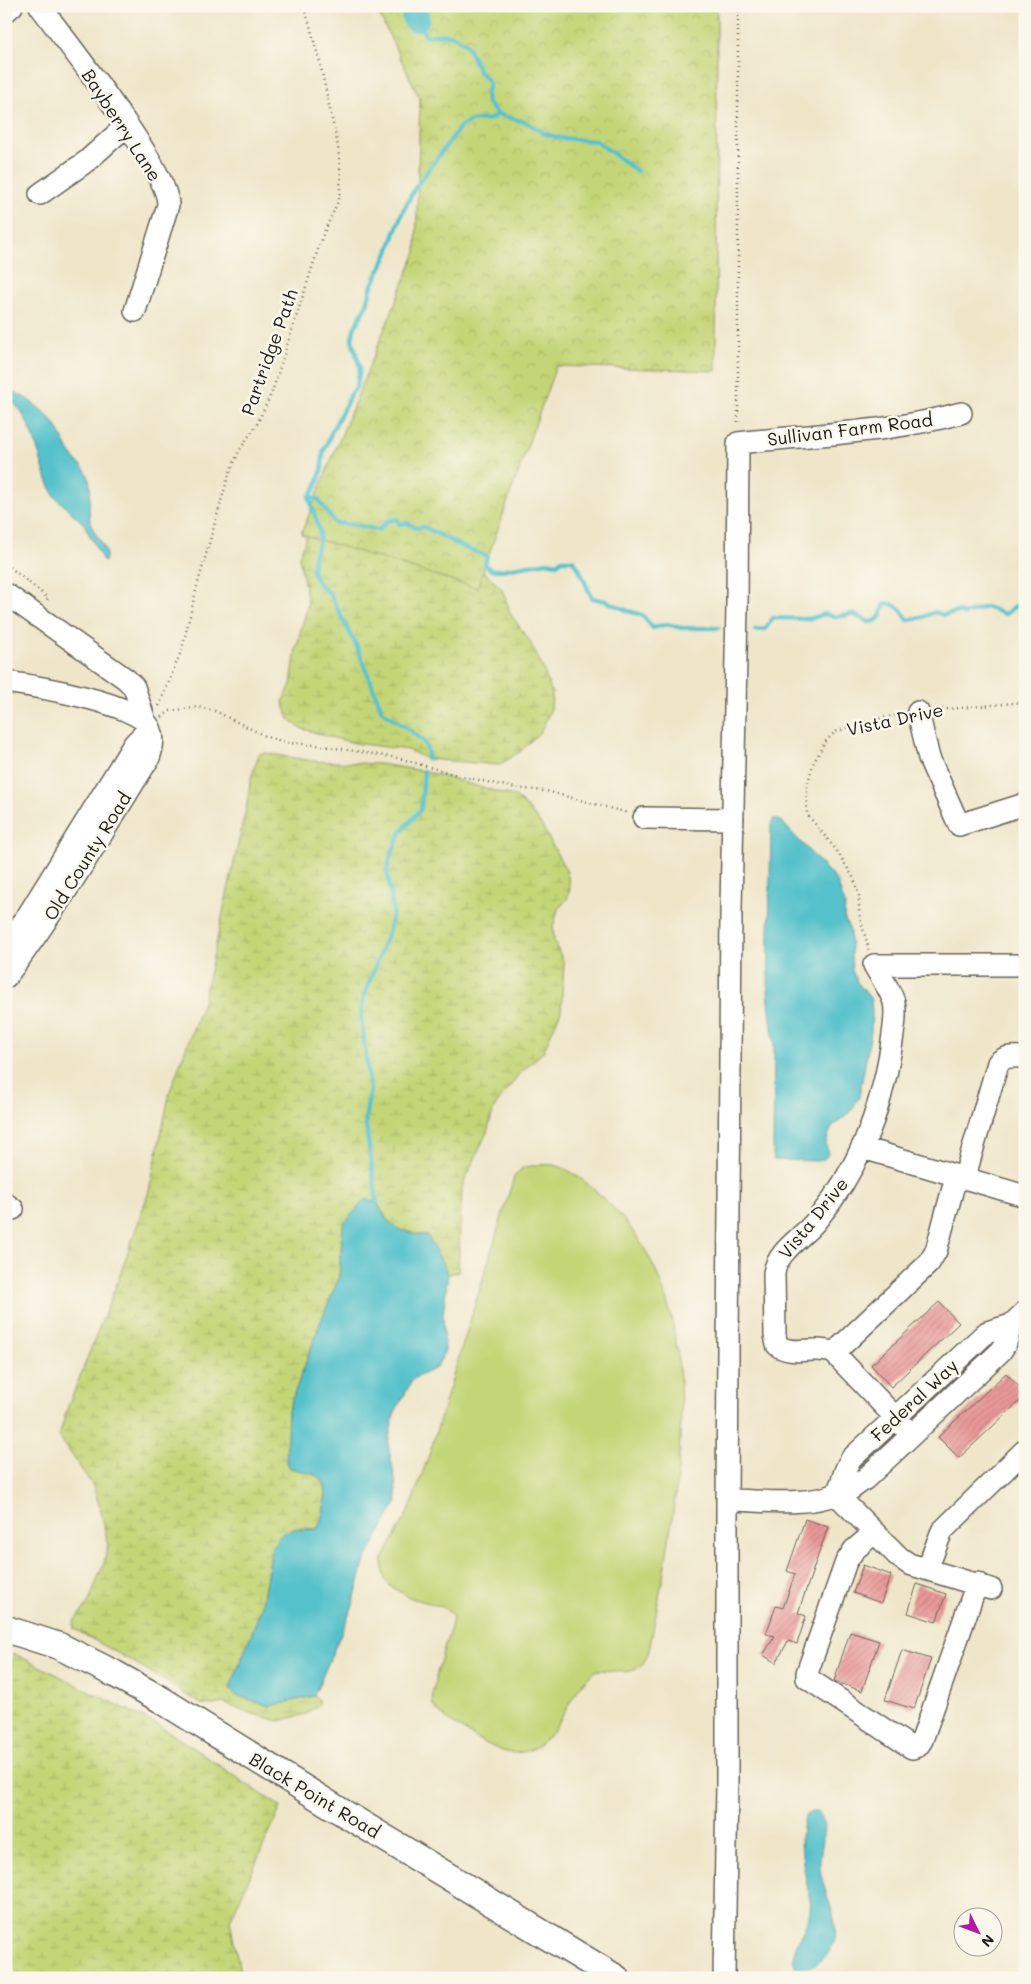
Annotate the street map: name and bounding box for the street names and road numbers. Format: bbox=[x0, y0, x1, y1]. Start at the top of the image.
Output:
street label: Bayberry Lane bbox=[77, 64, 167, 186]
street label: Partridge Path bbox=[235, 286, 303, 418]
street label: Sullivan Farm Road bbox=[766, 407, 934, 451]
street label: Vista Drive bbox=[844, 697, 946, 741]
street label: Old County Road bbox=[38, 787, 136, 925]
street label: Vista Drive bbox=[773, 1172, 853, 1264]
street label: Federal Way bbox=[865, 1353, 963, 1447]
street label: Black Point Road bbox=[245, 1746, 385, 1844]

